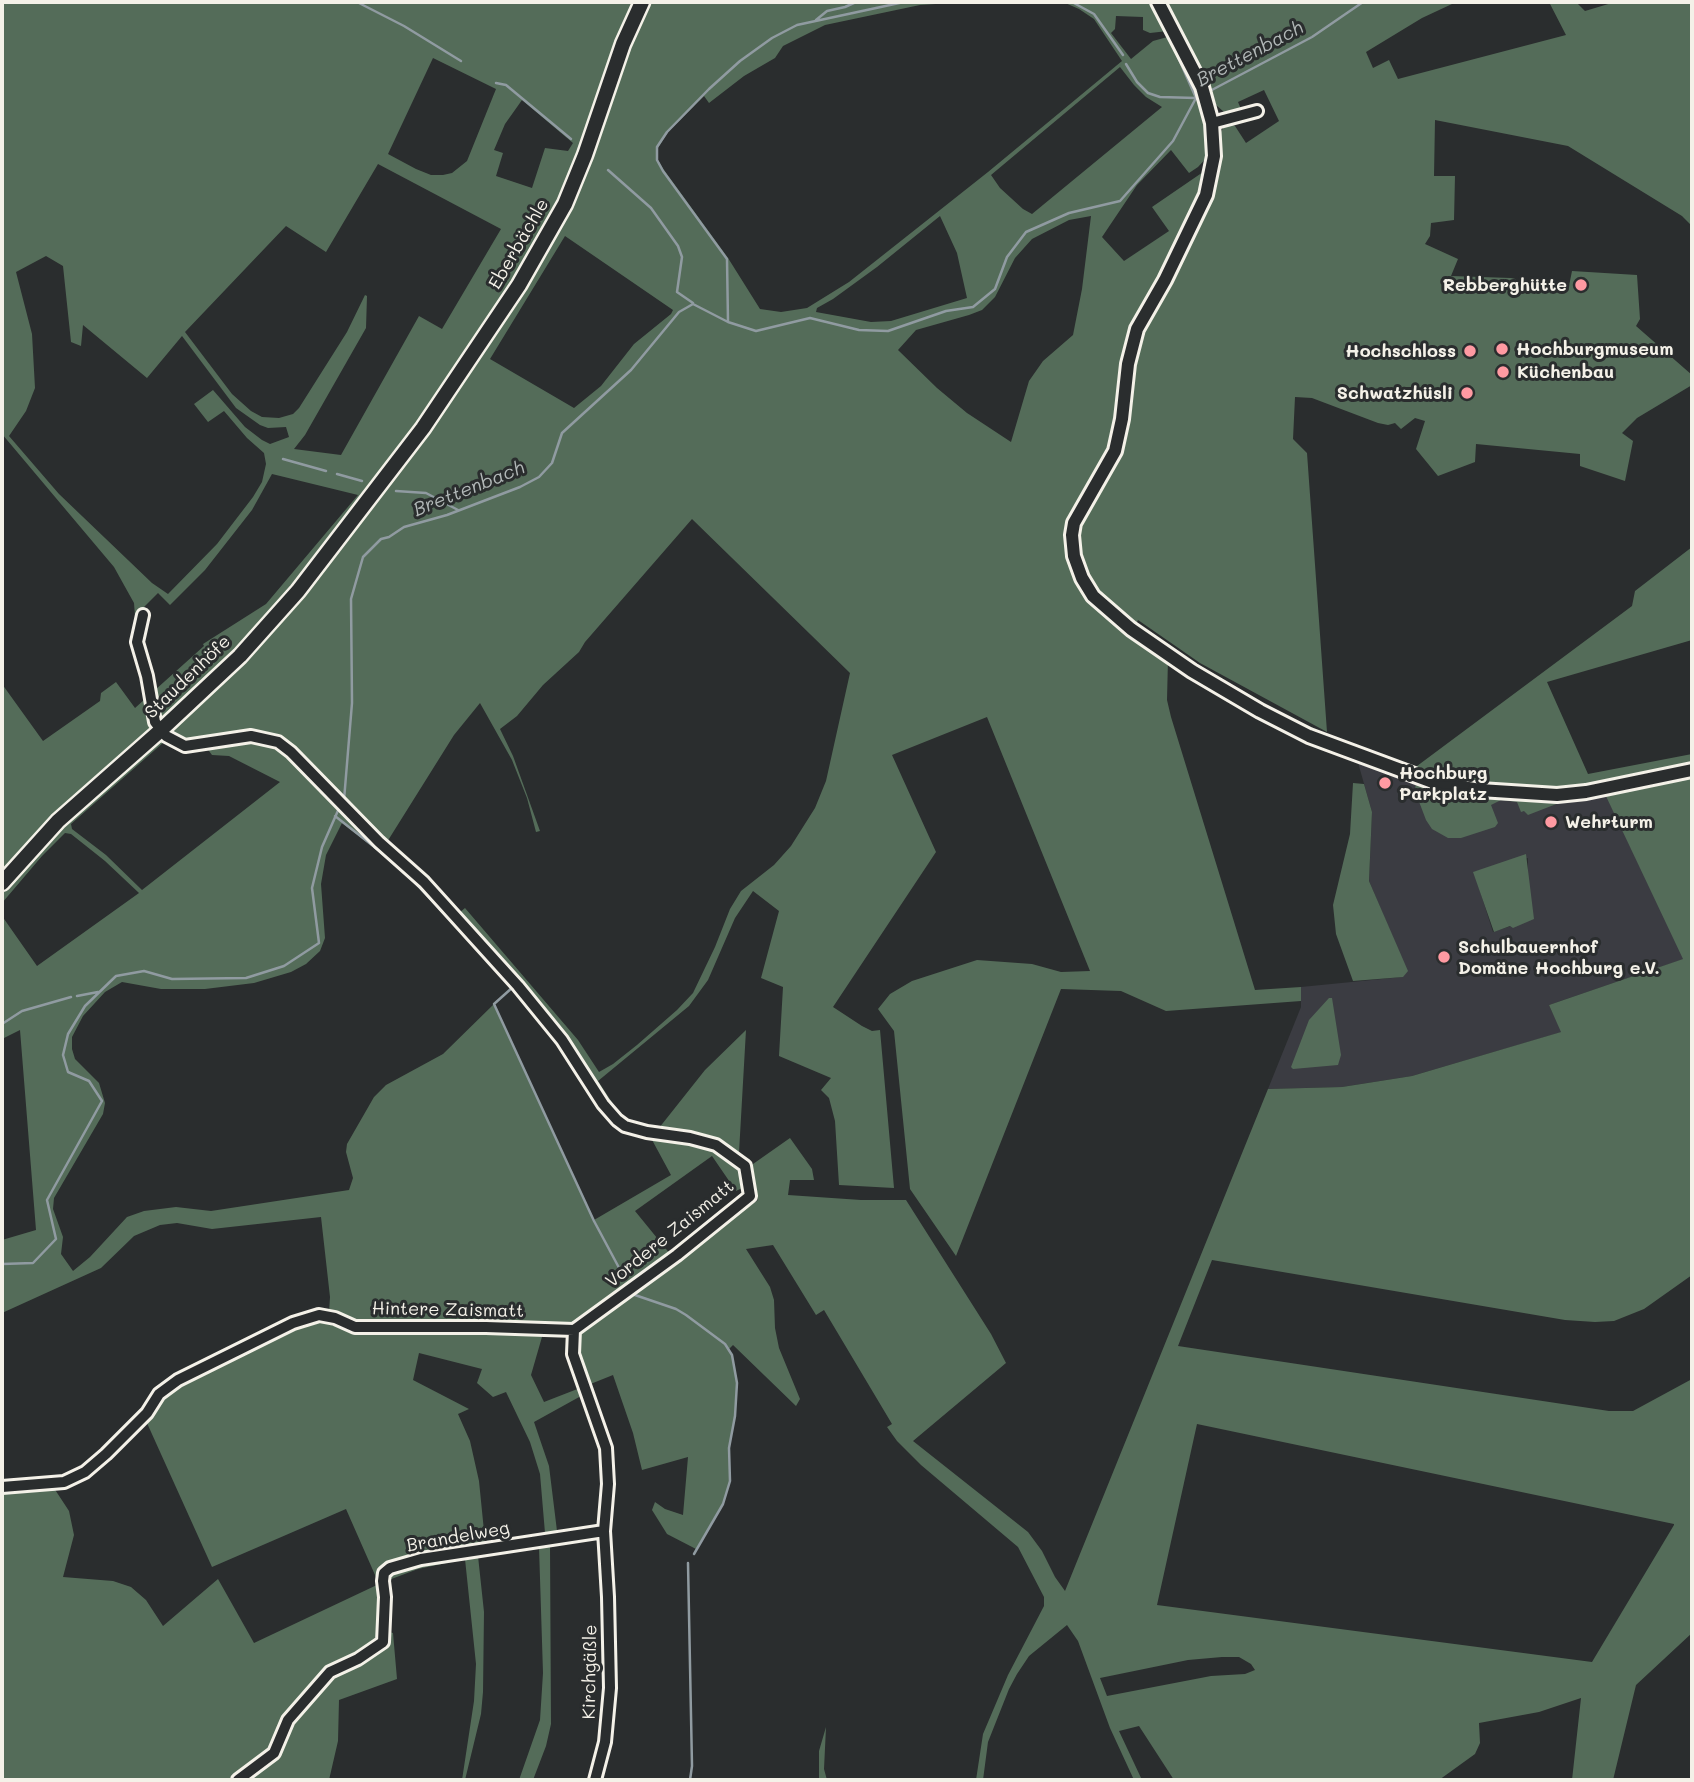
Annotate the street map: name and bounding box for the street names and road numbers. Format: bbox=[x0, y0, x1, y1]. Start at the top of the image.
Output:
street label: Eberbächle bbox=[484, 195, 554, 293]
street label: Staudenhöfe bbox=[141, 631, 235, 723]
street label: Vordere Zaismatt bbox=[602, 1176, 738, 1292]
street label: Hintere Zaismatt bbox=[372, 1298, 524, 1322]
street label: Brandelweg bbox=[405, 1517, 511, 1557]
street label: Kirchgäßle bbox=[578, 1624, 602, 1720]

